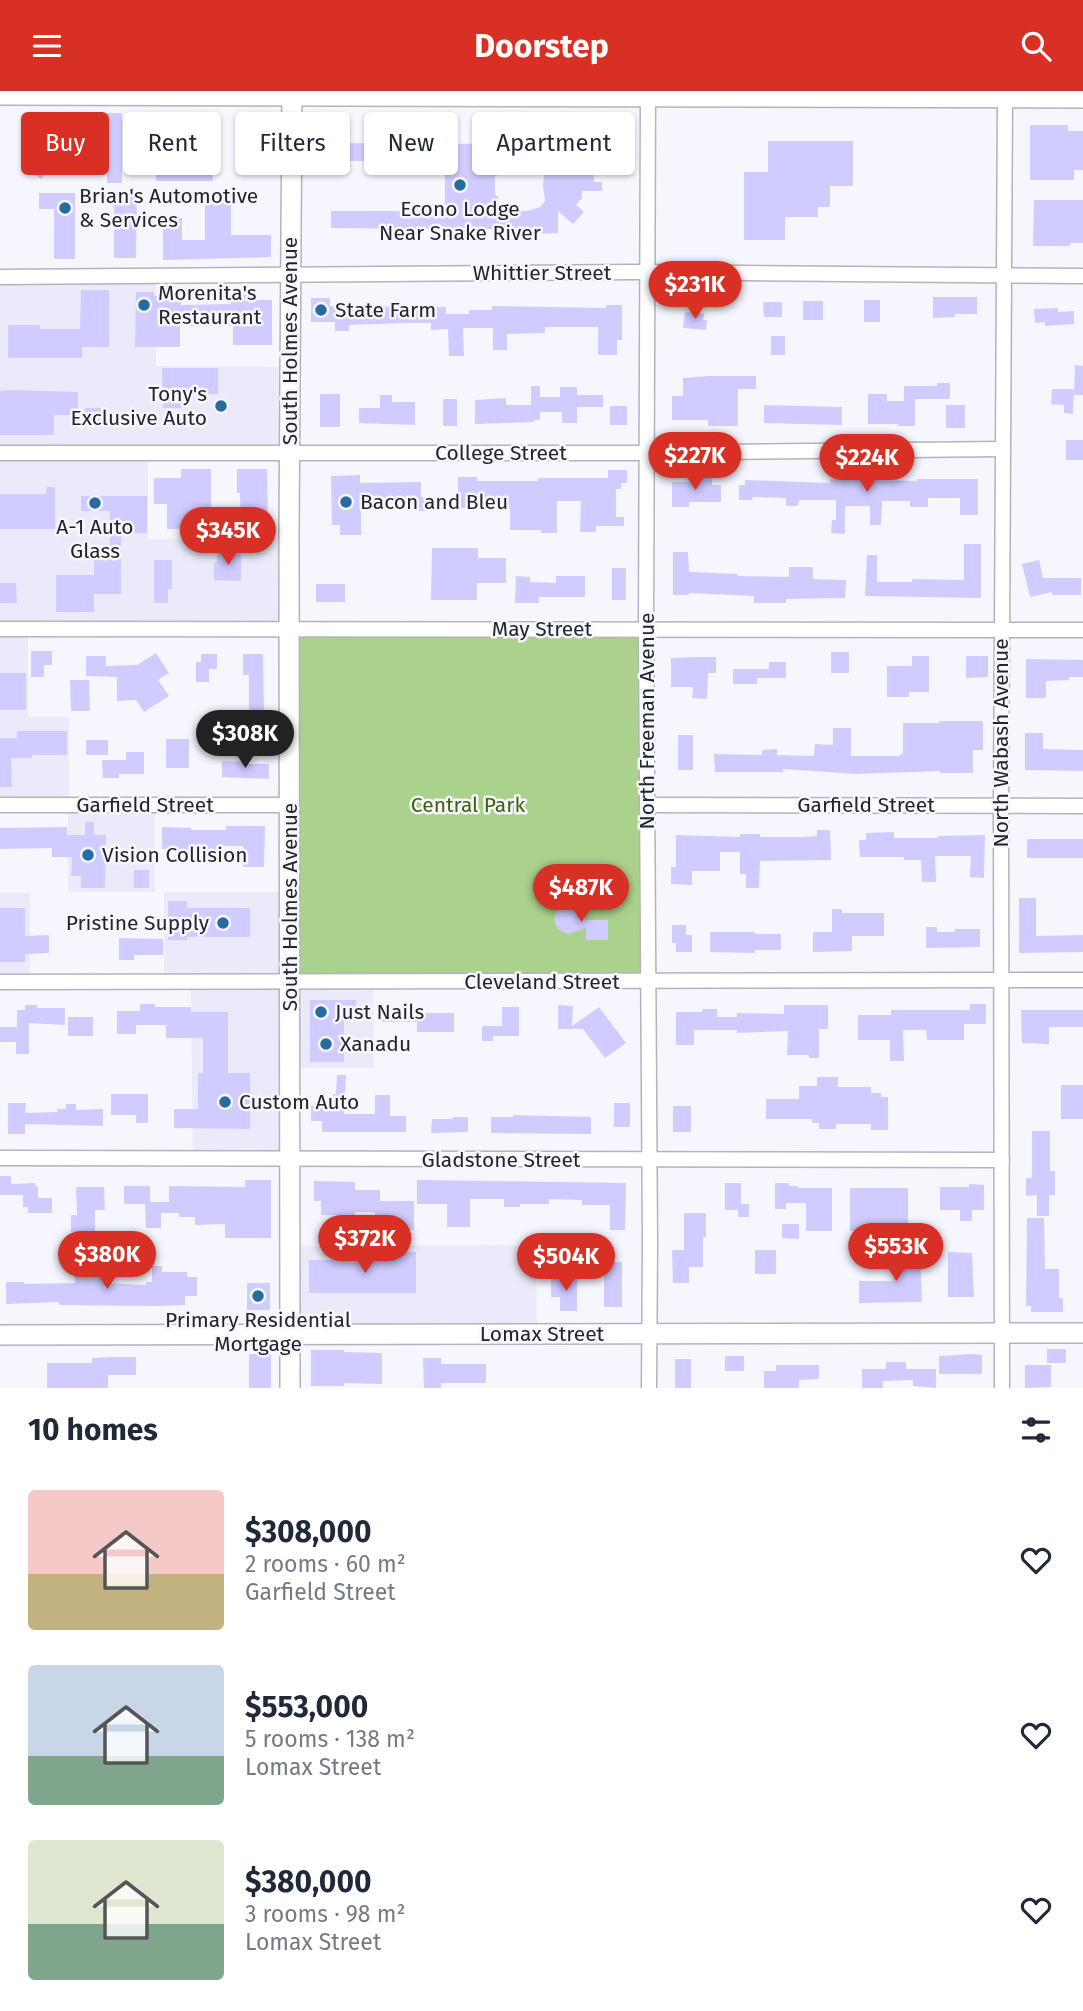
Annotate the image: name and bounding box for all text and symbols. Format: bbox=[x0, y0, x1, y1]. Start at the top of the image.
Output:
icon: menu bbox=[28, 27, 66, 65]
text: Doorstep bbox=[474, 27, 609, 65]
icon: search bbox=[1017, 27, 1055, 65]
chip: Buy bbox=[21, 112, 109, 175]
chip: Rent bbox=[123, 112, 221, 175]
chip: Filters bbox=[235, 112, 350, 175]
chip: New bbox=[364, 112, 458, 175]
chip: Apartment bbox=[472, 112, 635, 175]
marker: Econo Lodge Near Snake River bbox=[452, 177, 468, 193]
place label: Brian's Automotive & Services bbox=[79, 183, 258, 233]
place label: Econo Lodge Near Snake River bbox=[379, 196, 541, 246]
marker: Brian's Automotive & Services bbox=[57, 200, 73, 216]
street label: South Holmes Avenue bbox=[277, 237, 303, 445]
street label: Whittier Street bbox=[473, 260, 612, 286]
pin: $231K bbox=[646, 261, 744, 321]
text: $231K bbox=[665, 270, 725, 298]
place label: Morenita's Restaurant bbox=[158, 280, 262, 330]
marker: Morenita's Restaurant bbox=[136, 297, 152, 313]
place label: State Farm bbox=[335, 297, 436, 323]
marker: State Farm bbox=[313, 302, 329, 318]
place label: Tony's Exclusive Auto bbox=[71, 381, 207, 431]
marker: Tony's Exclusive Auto bbox=[213, 398, 229, 414]
pin: $227K bbox=[646, 433, 744, 492]
pin: $224K bbox=[818, 435, 916, 494]
street label: College Street bbox=[435, 440, 567, 466]
text: $227K bbox=[664, 441, 726, 469]
text: $224K bbox=[835, 443, 899, 471]
place label: Bacon and Bleu bbox=[360, 489, 508, 515]
marker: Bacon and Bleu bbox=[338, 494, 354, 510]
marker: A-1 Auto Glass bbox=[87, 495, 103, 511]
pin: $345K bbox=[179, 507, 277, 567]
place label: A-1 Auto Glass bbox=[56, 514, 134, 564]
text: $345K bbox=[196, 516, 260, 544]
street label: North Freeman Avenue bbox=[634, 612, 660, 830]
street label: May Street bbox=[492, 616, 593, 642]
street label: North Wabash Avenue bbox=[988, 638, 1014, 848]
pin: $308K bbox=[196, 711, 294, 770]
text: $308K bbox=[212, 719, 278, 747]
street label: Garfield Street bbox=[76, 792, 214, 818]
park label: Central Park bbox=[411, 792, 525, 818]
street label: Garfield Street bbox=[797, 792, 935, 818]
street label: South Holmes Avenue bbox=[277, 803, 303, 1011]
place label: Vision Collision bbox=[102, 842, 248, 868]
marker: Vision Collision bbox=[80, 847, 96, 863]
pin: $487K bbox=[532, 865, 630, 924]
text: $487K bbox=[549, 873, 613, 901]
place label: Pristine Supply bbox=[66, 910, 210, 936]
marker: Pristine Supply bbox=[215, 915, 231, 931]
street label: Cleveland Street bbox=[464, 969, 620, 995]
place label: Just Nails bbox=[335, 999, 424, 1025]
marker: Just Nails bbox=[313, 1004, 329, 1020]
place label: Xanadu bbox=[340, 1031, 411, 1057]
marker: Xanadu bbox=[318, 1036, 334, 1052]
place label: Custom Auto bbox=[239, 1089, 359, 1115]
marker: Custom Auto bbox=[217, 1094, 233, 1110]
street label: Gladstone Street bbox=[422, 1147, 581, 1173]
pin: $372K bbox=[316, 1215, 414, 1275]
pin: $553K bbox=[847, 1223, 945, 1283]
text: $372K bbox=[334, 1224, 396, 1252]
pin: $380K bbox=[58, 1231, 156, 1291]
text: $553K bbox=[864, 1232, 928, 1260]
pin: $504K bbox=[517, 1233, 615, 1293]
text: $380K bbox=[74, 1240, 140, 1268]
text: $504K bbox=[533, 1242, 599, 1270]
marker: Primary Residential Mortgage bbox=[250, 1288, 266, 1304]
place label: Primary Residential Mortgage bbox=[165, 1307, 351, 1357]
street label: Lomax Street bbox=[480, 1321, 605, 1347]
icon: filters bbox=[1017, 1411, 1055, 1449]
text: 10 homes bbox=[28, 1412, 158, 1448]
text: $308,000 bbox=[245, 1514, 371, 1550]
icon: home bbox=[84, 1518, 168, 1602]
icon: heart bbox=[1017, 1541, 1055, 1579]
text: 2 rooms · 60 m² bbox=[245, 1550, 406, 1578]
text: Garfield Street bbox=[245, 1578, 396, 1606]
text: $553,000 bbox=[245, 1689, 368, 1725]
icon: home bbox=[84, 1693, 168, 1777]
icon: heart bbox=[1017, 1716, 1055, 1754]
text: 5 rooms · 138 m² bbox=[245, 1725, 415, 1753]
text: Lomax Street bbox=[245, 1753, 381, 1781]
text: $380,000 bbox=[245, 1864, 371, 1900]
icon: home bbox=[84, 1868, 168, 1952]
icon: heart bbox=[1017, 1891, 1055, 1929]
text: 3 rooms · 98 m² bbox=[245, 1900, 405, 1928]
text: Lomax Street bbox=[245, 1928, 381, 1956]

